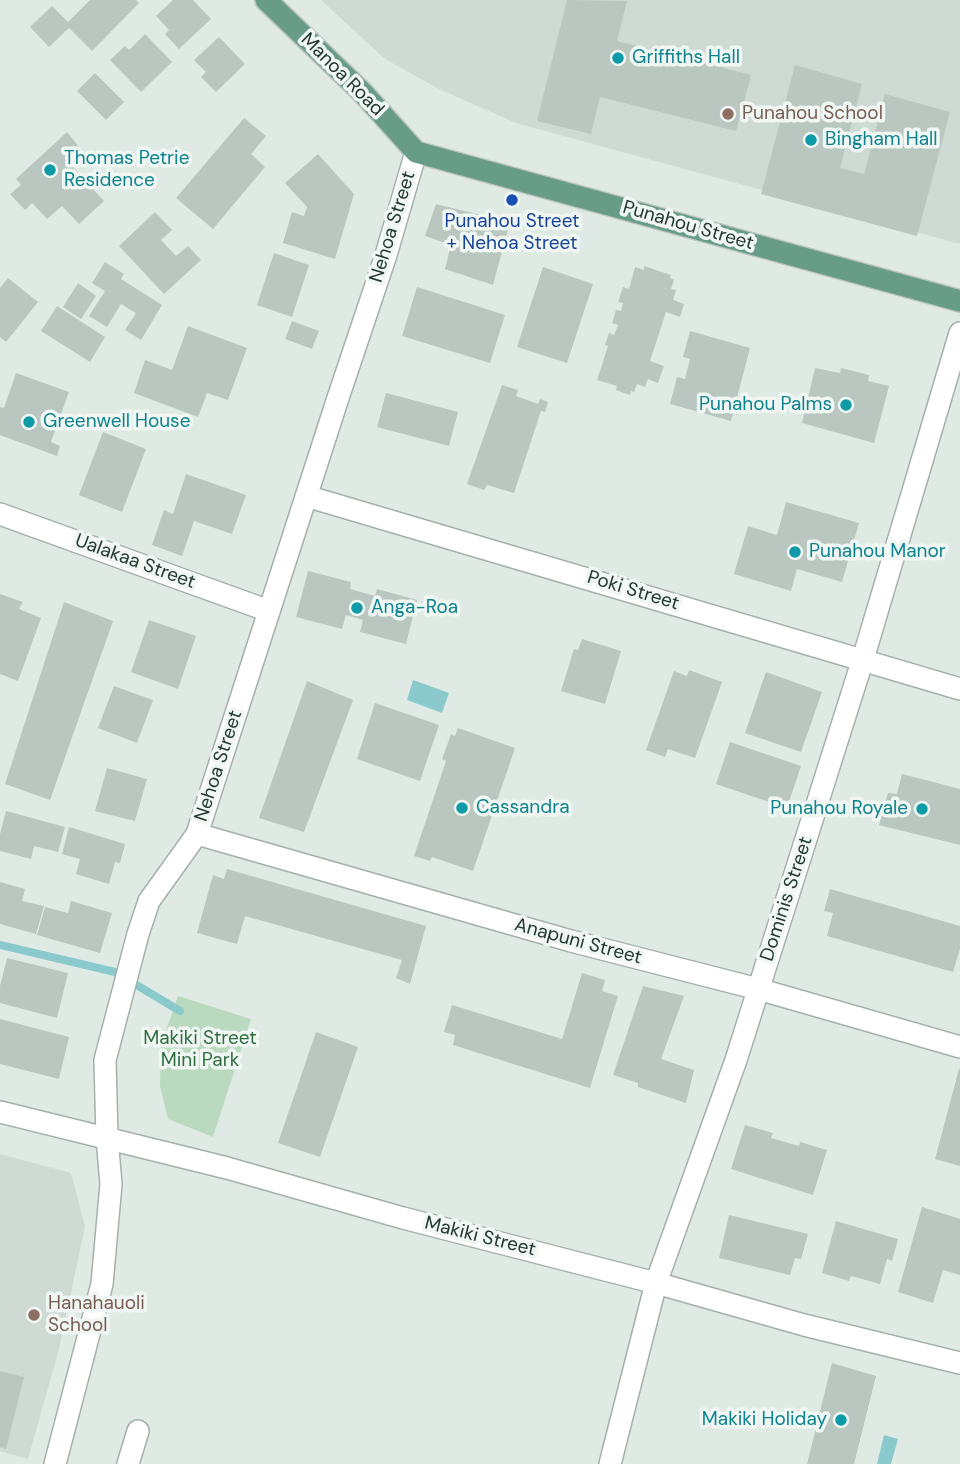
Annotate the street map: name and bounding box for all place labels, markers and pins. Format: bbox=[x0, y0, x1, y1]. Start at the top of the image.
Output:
place label: Griffiths Hall bbox=[632, 47, 740, 69]
marker: Griffiths Hall bbox=[610, 50, 626, 66]
place label: Punahou School bbox=[742, 103, 883, 125]
marker: Punahou School bbox=[720, 106, 736, 122]
place label: Bingham Hall bbox=[825, 129, 938, 151]
marker: Bingham Hall bbox=[803, 132, 819, 148]
place label: Thomas Petrie Residence bbox=[64, 148, 189, 192]
marker: Thomas Petrie Residence bbox=[42, 162, 58, 178]
marker: Punahou Street + Nehoa Street bbox=[504, 192, 520, 208]
place label: Punahou Street + Nehoa Street bbox=[444, 211, 580, 255]
place label: Punahou Palms bbox=[699, 394, 832, 416]
marker: Punahou Palms bbox=[838, 397, 854, 413]
place label: Greenwell House bbox=[43, 411, 190, 433]
marker: Greenwell House bbox=[21, 414, 37, 430]
place label: Punahou Manor bbox=[809, 541, 946, 563]
marker: Punahou Manor bbox=[787, 544, 803, 560]
place label: Anga-Roa bbox=[371, 597, 458, 619]
marker: Anga-Roa bbox=[349, 600, 365, 616]
place label: Cassandra bbox=[476, 797, 570, 819]
place label: Punahou Royale bbox=[770, 798, 908, 820]
marker: Cassandra bbox=[454, 800, 470, 816]
marker: Punahou Royale bbox=[914, 801, 930, 817]
place label: Hanahauoli School bbox=[48, 1293, 145, 1337]
marker: Hanahauoli School bbox=[26, 1307, 42, 1323]
place label: Makiki Holiday bbox=[702, 1409, 827, 1431]
marker: Makiki Holiday bbox=[833, 1412, 849, 1428]

